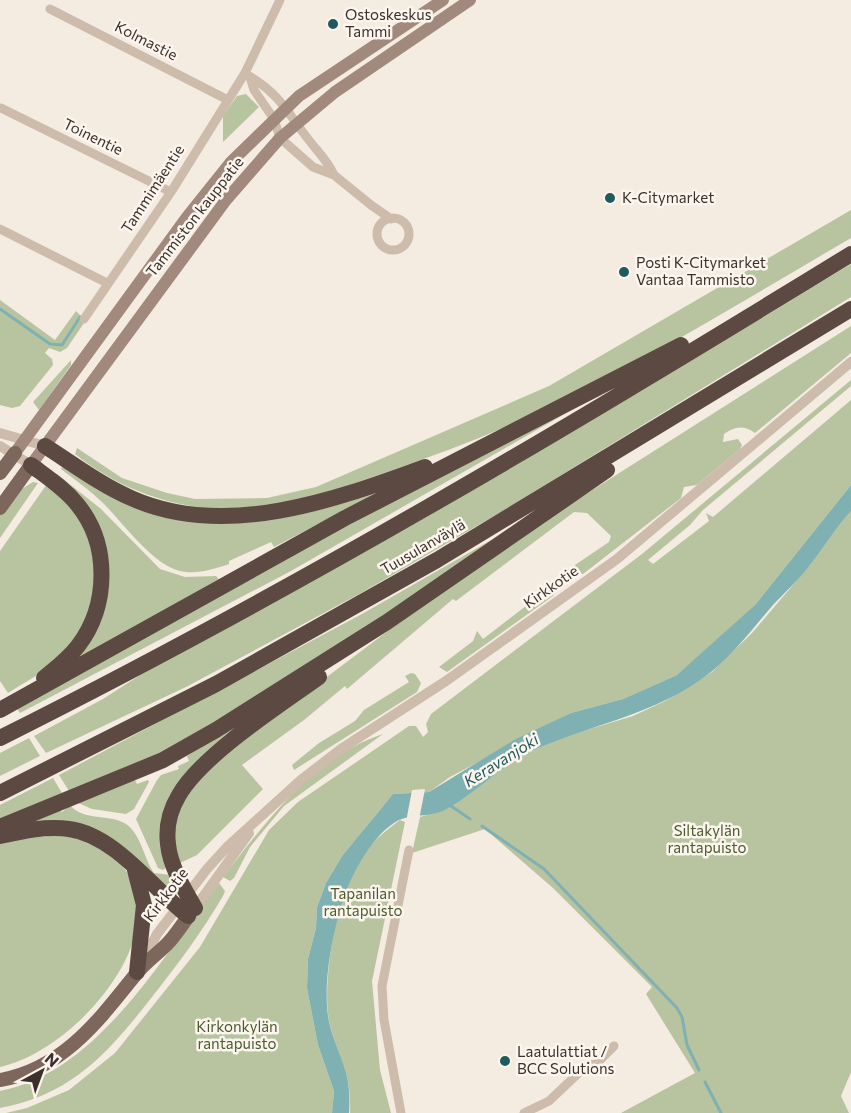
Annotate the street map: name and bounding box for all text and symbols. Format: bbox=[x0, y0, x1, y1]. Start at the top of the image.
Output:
place label: Ostoskeskus Tammi bbox=[345, 5, 432, 40]
street label: Kolmastie bbox=[112, 17, 181, 64]
marker: Ostoskeskus Tammi bbox=[326, 17, 340, 31]
street label: Toinentie bbox=[61, 114, 126, 158]
street label: Tammimäentie bbox=[117, 141, 187, 236]
street label: Tammiston kauppatie bbox=[142, 153, 247, 280]
place label: K-Citymarket bbox=[622, 188, 714, 206]
marker: K-Citymarket bbox=[603, 191, 617, 205]
place label: Posti K-Citymarket Vantaa Tammisto bbox=[636, 253, 766, 288]
marker: Posti K-Citymarket Vantaa Tammisto bbox=[617, 265, 631, 279]
street label: Tuusulanväylä bbox=[377, 515, 468, 578]
street label: Kirkkotie bbox=[520, 561, 581, 612]
water label: Keravanjoki bbox=[460, 729, 542, 790]
park label: Siltakylän rantapuisto bbox=[667, 821, 747, 856]
street label: Kirkkotie bbox=[139, 864, 191, 925]
park label: Tapanilan rantapuisto bbox=[323, 884, 403, 919]
park label: Kirkonkylän rantapuisto bbox=[196, 1017, 278, 1052]
north arrow bbox=[12, 1041, 72, 1101]
place label: Laatulattiat / BCC Solutions bbox=[517, 1042, 615, 1077]
text: N bbox=[41, 1048, 63, 1070]
marker: Laatulattiat / BCC Solutions bbox=[498, 1054, 512, 1068]

